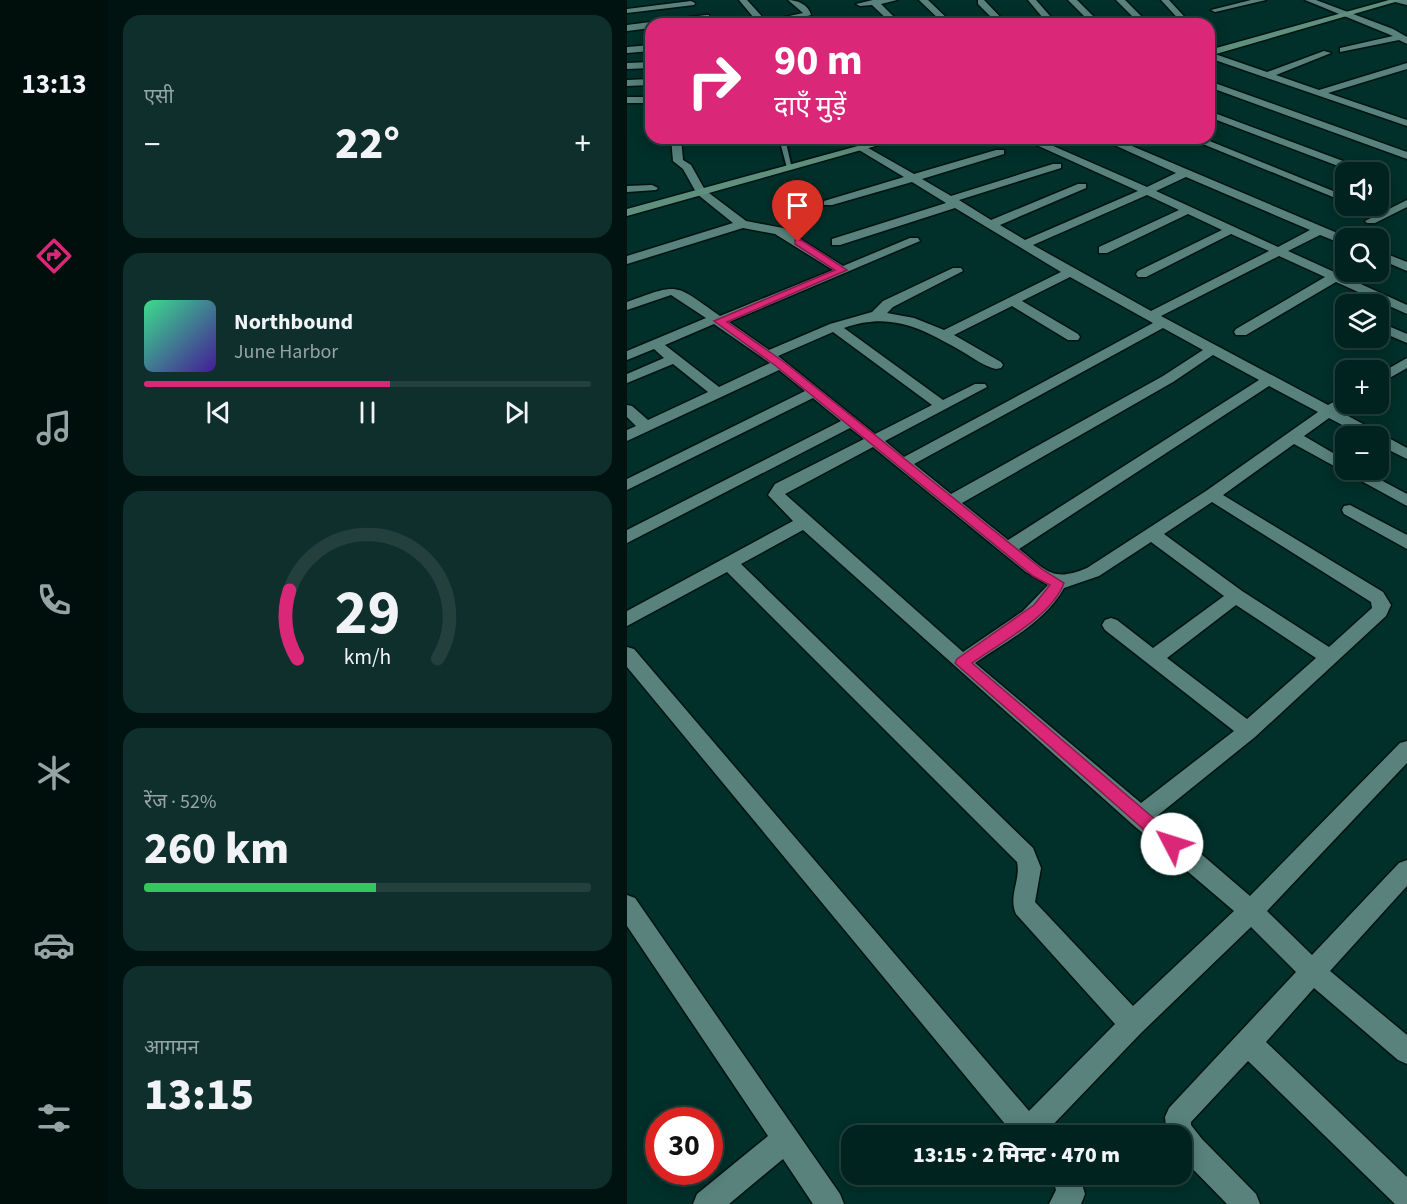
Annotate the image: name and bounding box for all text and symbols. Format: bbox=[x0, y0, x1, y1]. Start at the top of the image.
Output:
text: 90 m bbox=[774, 31, 863, 91]
icon: right bbox=[675, 42, 753, 120]
text: 13:13 bbox=[21, 65, 87, 104]
text: एसी bbox=[144, 83, 174, 111]
text: दाएँ मुड़ें bbox=[774, 87, 846, 126]
text: 22° bbox=[335, 112, 400, 176]
text: − bbox=[144, 121, 160, 168]
text: + bbox=[575, 121, 591, 168]
map controls bbox=[1335, 162, 1389, 480]
button: sound bbox=[1335, 162, 1389, 216]
pin bbox=[772, 180, 823, 242]
icon: arrive bbox=[781, 189, 814, 222]
button: search bbox=[1335, 228, 1389, 282]
icon: directions bbox=[33, 235, 75, 277]
button: layers bbox=[1335, 294, 1389, 348]
text: Northbound bbox=[234, 306, 353, 338]
text: June Harbor bbox=[234, 338, 338, 366]
button: + bbox=[1335, 360, 1389, 414]
icon: previous bbox=[202, 396, 235, 429]
icon: pause bbox=[351, 396, 384, 429]
icon: next bbox=[500, 396, 533, 429]
icon: music bbox=[33, 407, 75, 449]
button: − bbox=[1335, 426, 1389, 480]
text: 29 bbox=[335, 569, 400, 658]
icon: phone bbox=[33, 579, 75, 621]
text: km/h bbox=[344, 642, 391, 673]
icon: climate bbox=[33, 752, 75, 794]
text: रेंज · 52% bbox=[144, 788, 216, 816]
position arrow bbox=[1140, 812, 1204, 876]
text: 260 km bbox=[144, 817, 289, 881]
icon: car bbox=[33, 924, 75, 966]
text: आगमन bbox=[144, 1034, 199, 1062]
text: 13:15 bbox=[144, 1063, 254, 1127]
icon: filters bbox=[33, 1097, 75, 1139]
speed limit sign: 30 bbox=[645, 1107, 723, 1185]
text: 13:15 · 2 मिनट · 470 m bbox=[913, 1139, 1120, 1171]

